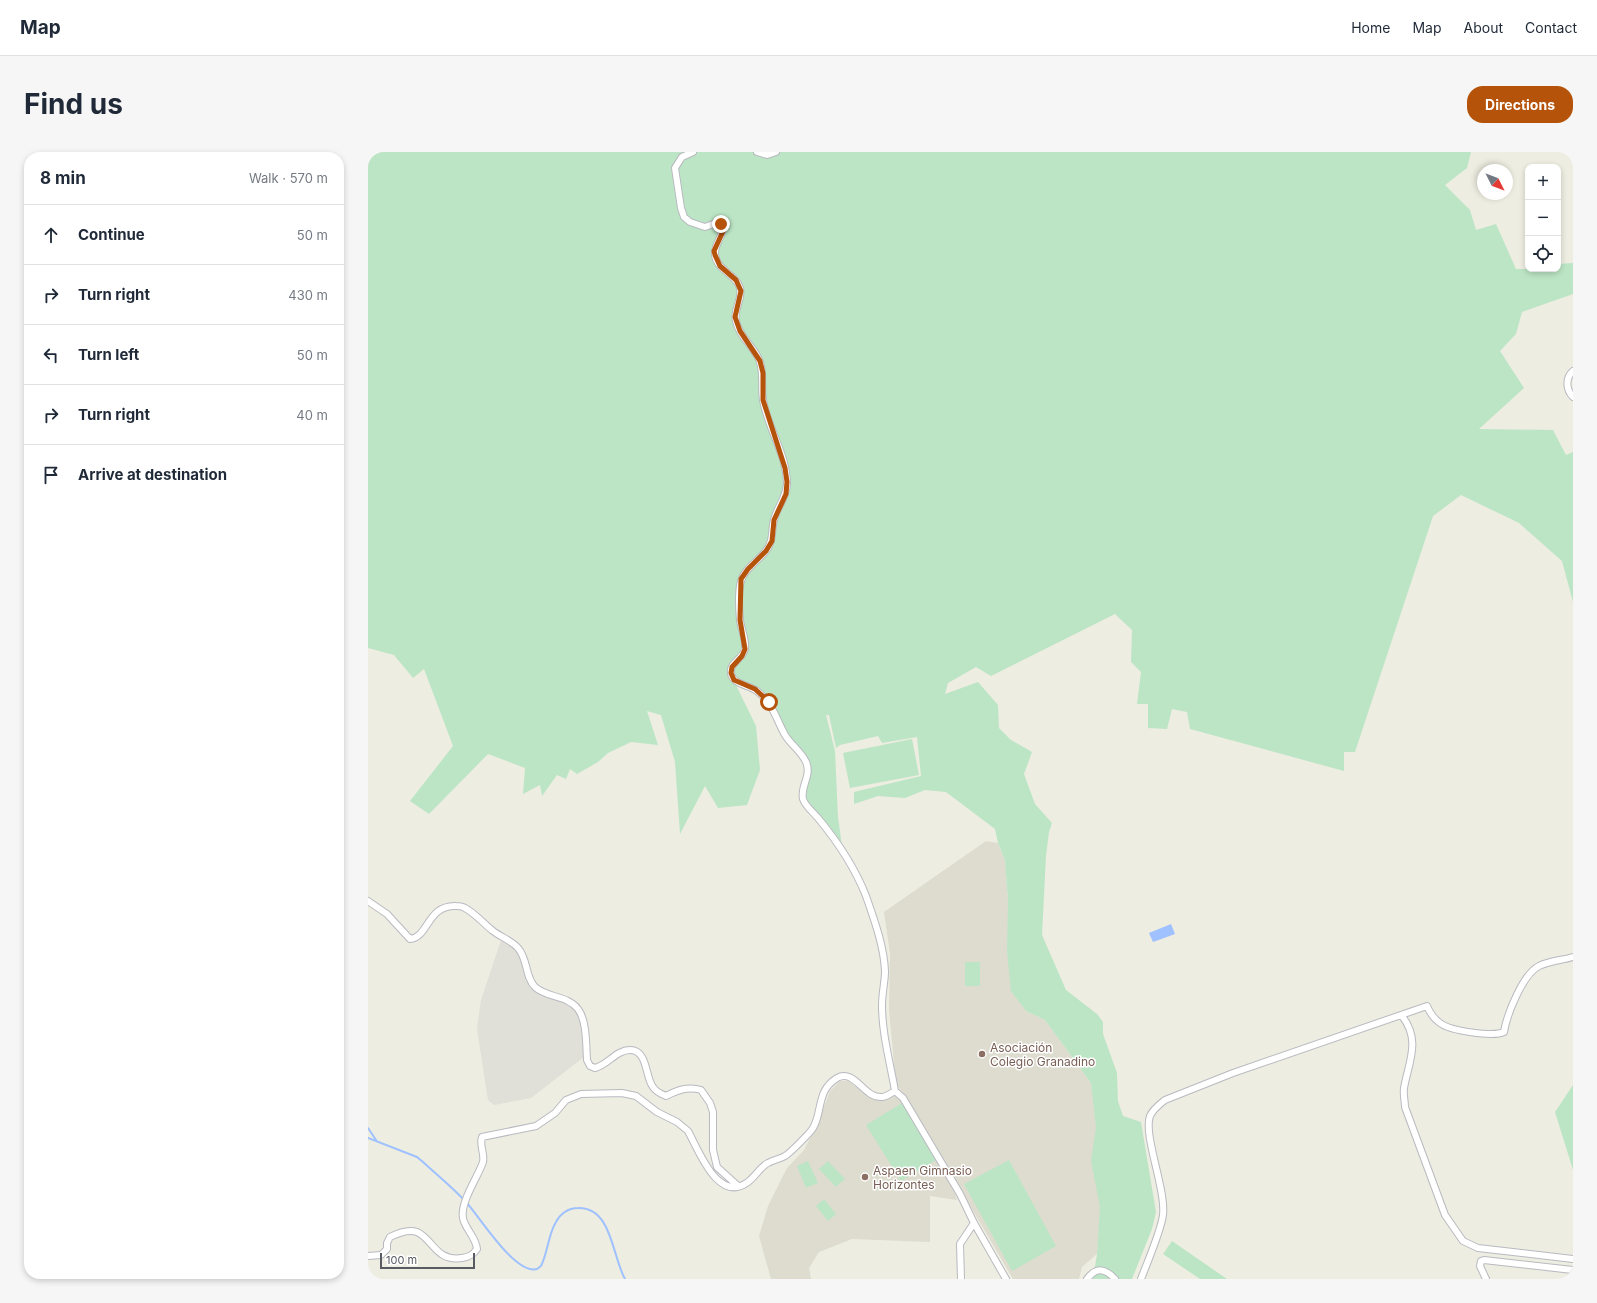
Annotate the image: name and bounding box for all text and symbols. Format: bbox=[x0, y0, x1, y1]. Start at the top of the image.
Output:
text: Map bbox=[20, 16, 61, 39]
text: Home bbox=[1351, 19, 1390, 36]
text: Map bbox=[1412, 19, 1442, 36]
text: About bbox=[1464, 19, 1503, 36]
text: Contact bbox=[1525, 19, 1577, 36]
button: Directions bbox=[1467, 86, 1573, 123]
text: Find us bbox=[24, 87, 123, 121]
north arrow bbox=[1477, 164, 1513, 200]
map controls bbox=[1525, 164, 1561, 272]
button: + bbox=[1525, 164, 1561, 200]
text: 8 min bbox=[40, 168, 86, 188]
text: Walk · 570 m bbox=[249, 170, 328, 186]
button: − bbox=[1525, 200, 1561, 236]
route end bbox=[712, 215, 730, 233]
icon: ahead bbox=[40, 224, 62, 246]
text: Continue bbox=[78, 225, 145, 244]
text: 50 m bbox=[297, 227, 328, 243]
button: locate bbox=[1525, 236, 1561, 272]
icon: right bbox=[40, 284, 62, 306]
text: Turn right bbox=[78, 285, 150, 304]
text: 430 m bbox=[288, 287, 328, 303]
icon: left bbox=[40, 344, 62, 366]
text: Turn left bbox=[78, 345, 139, 364]
text: 50 m bbox=[297, 347, 328, 363]
icon: right bbox=[40, 404, 62, 426]
text: Turn right bbox=[78, 405, 150, 424]
text: 40 m bbox=[296, 407, 328, 423]
icon: arrive bbox=[40, 464, 62, 486]
text: Arrive at destination bbox=[78, 465, 227, 484]
route start bbox=[760, 693, 778, 711]
place label: Asociación Colegio Granadino bbox=[990, 1040, 1095, 1069]
marker: Asociación Colegio Granadino bbox=[977, 1049, 987, 1059]
place label: Aspaen Gimnasio Horizontes bbox=[873, 1163, 972, 1192]
marker: Aspaen Gimnasio Horizontes bbox=[860, 1172, 870, 1182]
scale bar bbox=[380, 1251, 475, 1270]
text: 100 m bbox=[386, 1253, 417, 1267]

